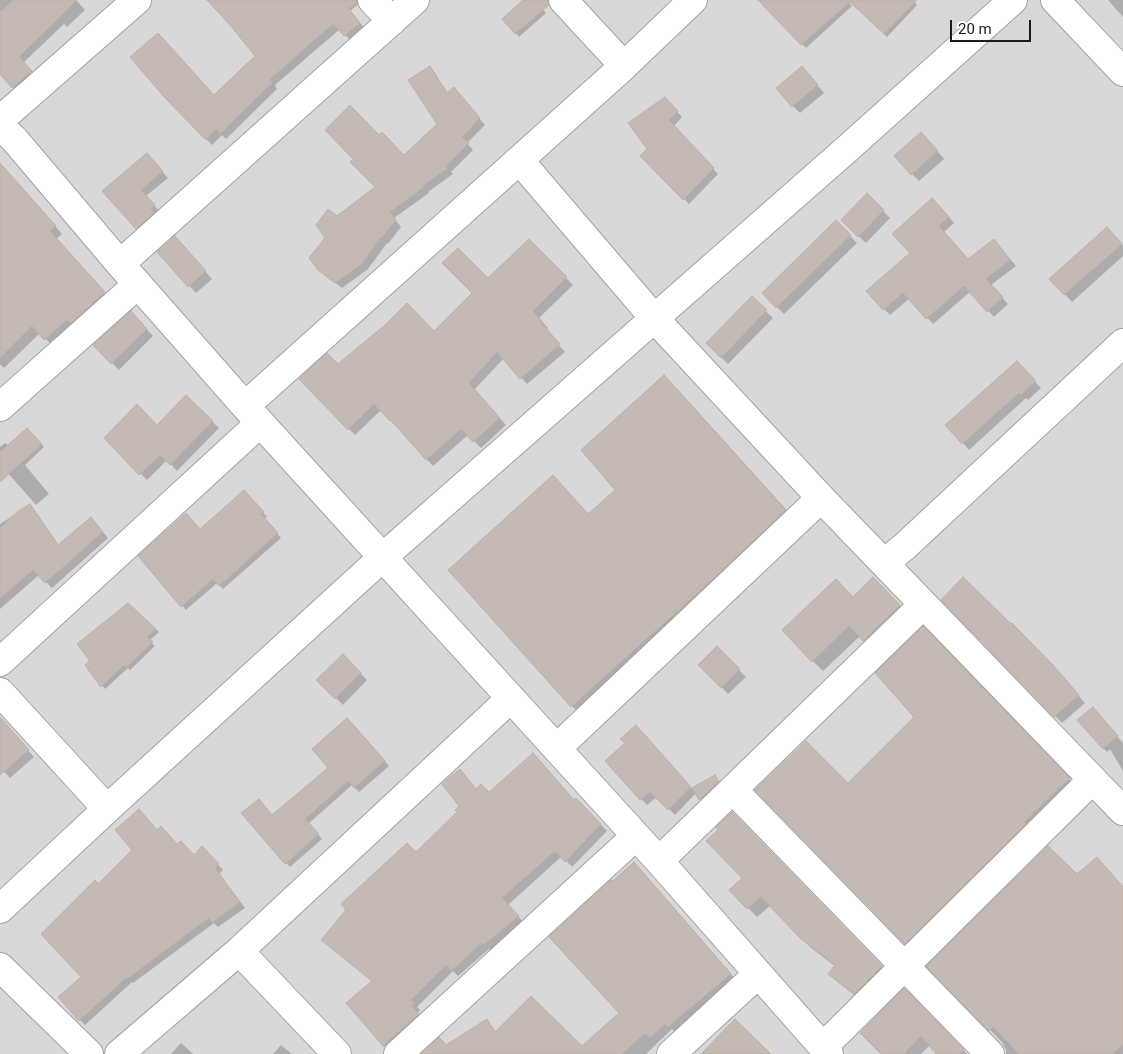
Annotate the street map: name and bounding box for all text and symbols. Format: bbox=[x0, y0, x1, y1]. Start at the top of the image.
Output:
scale bar bbox=[953, 10, 1034, 42]
text: 20 m bbox=[958, 20, 992, 38]

